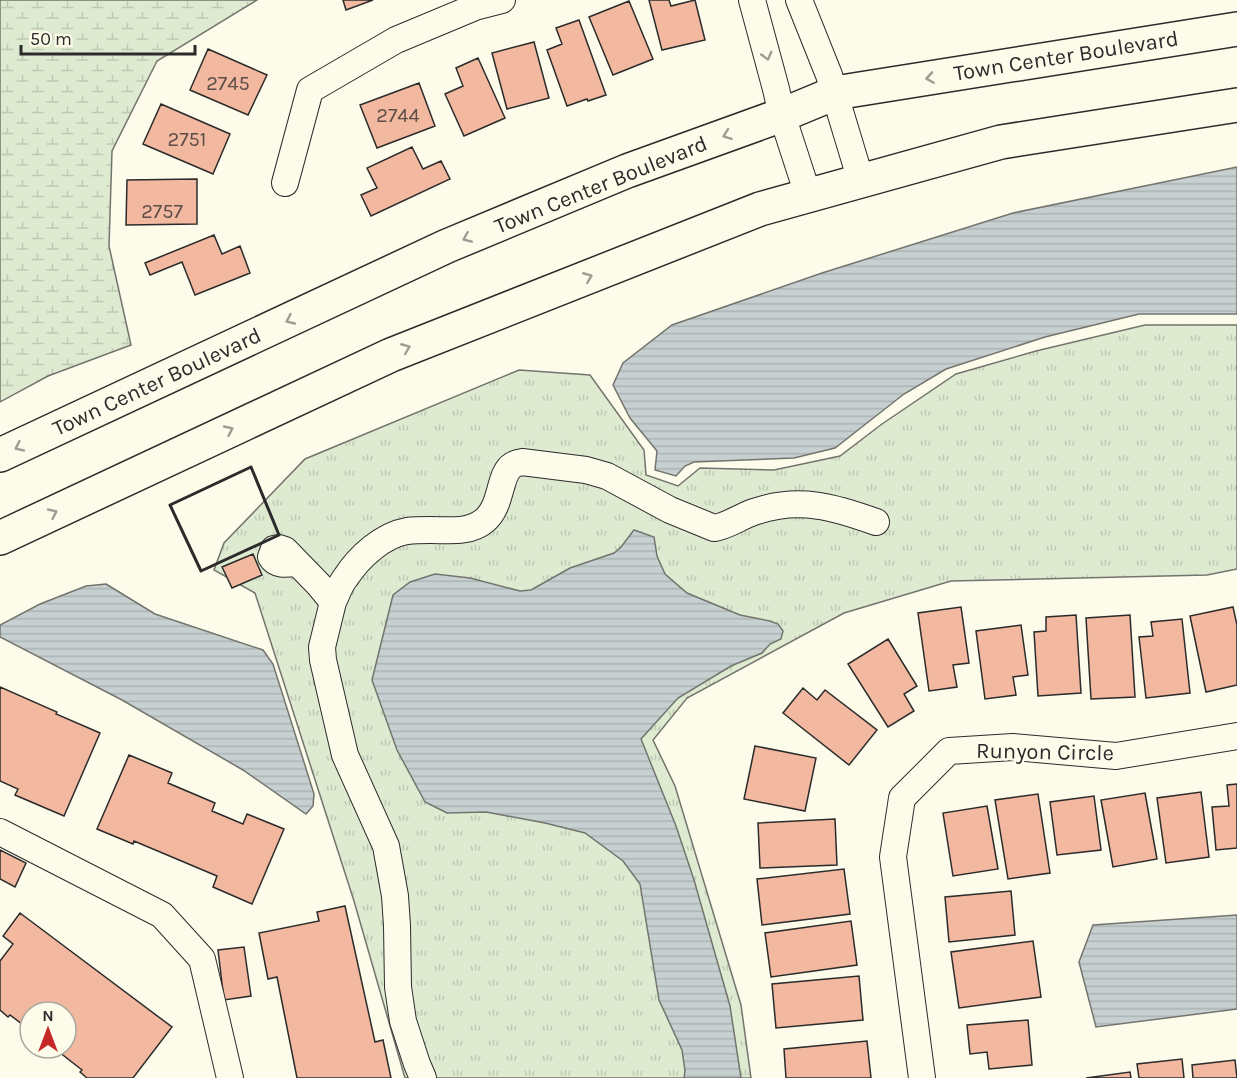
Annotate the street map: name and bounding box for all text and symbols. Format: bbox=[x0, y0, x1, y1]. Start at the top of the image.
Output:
scale bar bbox=[21, 18, 195, 56]
street label: Town Center Boulevard bbox=[952, 25, 1180, 87]
text: 50 m bbox=[30, 28, 72, 50]
one-way arrow bbox=[760, 51, 773, 61]
one-way arrow bbox=[926, 71, 935, 83]
house number: 2745 bbox=[206, 72, 250, 95]
house number: 2744 bbox=[376, 104, 420, 127]
one-way arrow bbox=[722, 127, 732, 140]
house number: 2751 bbox=[168, 128, 206, 151]
street label: Town Center Boulevard bbox=[491, 130, 711, 240]
house number: 2757 bbox=[141, 200, 183, 223]
one-way arrow bbox=[463, 231, 474, 243]
one-way arrow bbox=[582, 272, 593, 284]
one-way arrow bbox=[286, 312, 297, 324]
street label: Town Center Boulevard bbox=[49, 322, 265, 442]
one-way arrow bbox=[401, 343, 411, 356]
one-way arrow bbox=[223, 426, 234, 438]
one-way arrow bbox=[14, 439, 25, 451]
one-way arrow bbox=[46, 508, 57, 520]
street label: Runyon Circle bbox=[976, 738, 1114, 766]
north arrow bbox=[18, 1000, 78, 1060]
text: N bbox=[42, 1006, 54, 1025]

